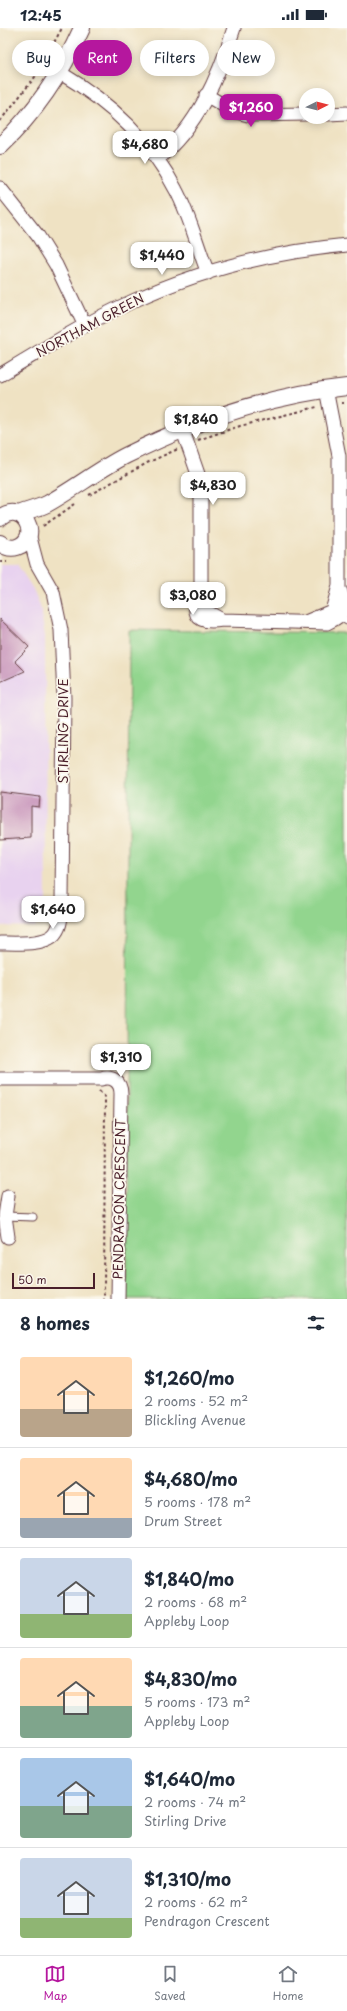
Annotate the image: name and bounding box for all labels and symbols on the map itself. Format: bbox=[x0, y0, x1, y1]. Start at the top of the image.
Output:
north arrow bbox=[299, 88, 335, 124]
pin: $1,260 bbox=[218, 94, 284, 128]
pin: $4,680 bbox=[112, 131, 178, 165]
pin: $1,440 bbox=[129, 242, 195, 276]
street label: NORTHAM GREEN bbox=[32, 288, 147, 361]
pin: $1,840 bbox=[163, 406, 229, 440]
pin: $4,830 bbox=[180, 472, 246, 506]
pin: $3,080 bbox=[160, 582, 226, 616]
street label: STIRLING DRIVE bbox=[53, 678, 72, 784]
pin: $1,640 bbox=[20, 896, 86, 930]
pin: $1,310 bbox=[88, 1044, 154, 1078]
street label: PENDRAGON CRESCENT bbox=[108, 1118, 129, 1280]
scale bar bbox=[12, 1271, 95, 1290]

